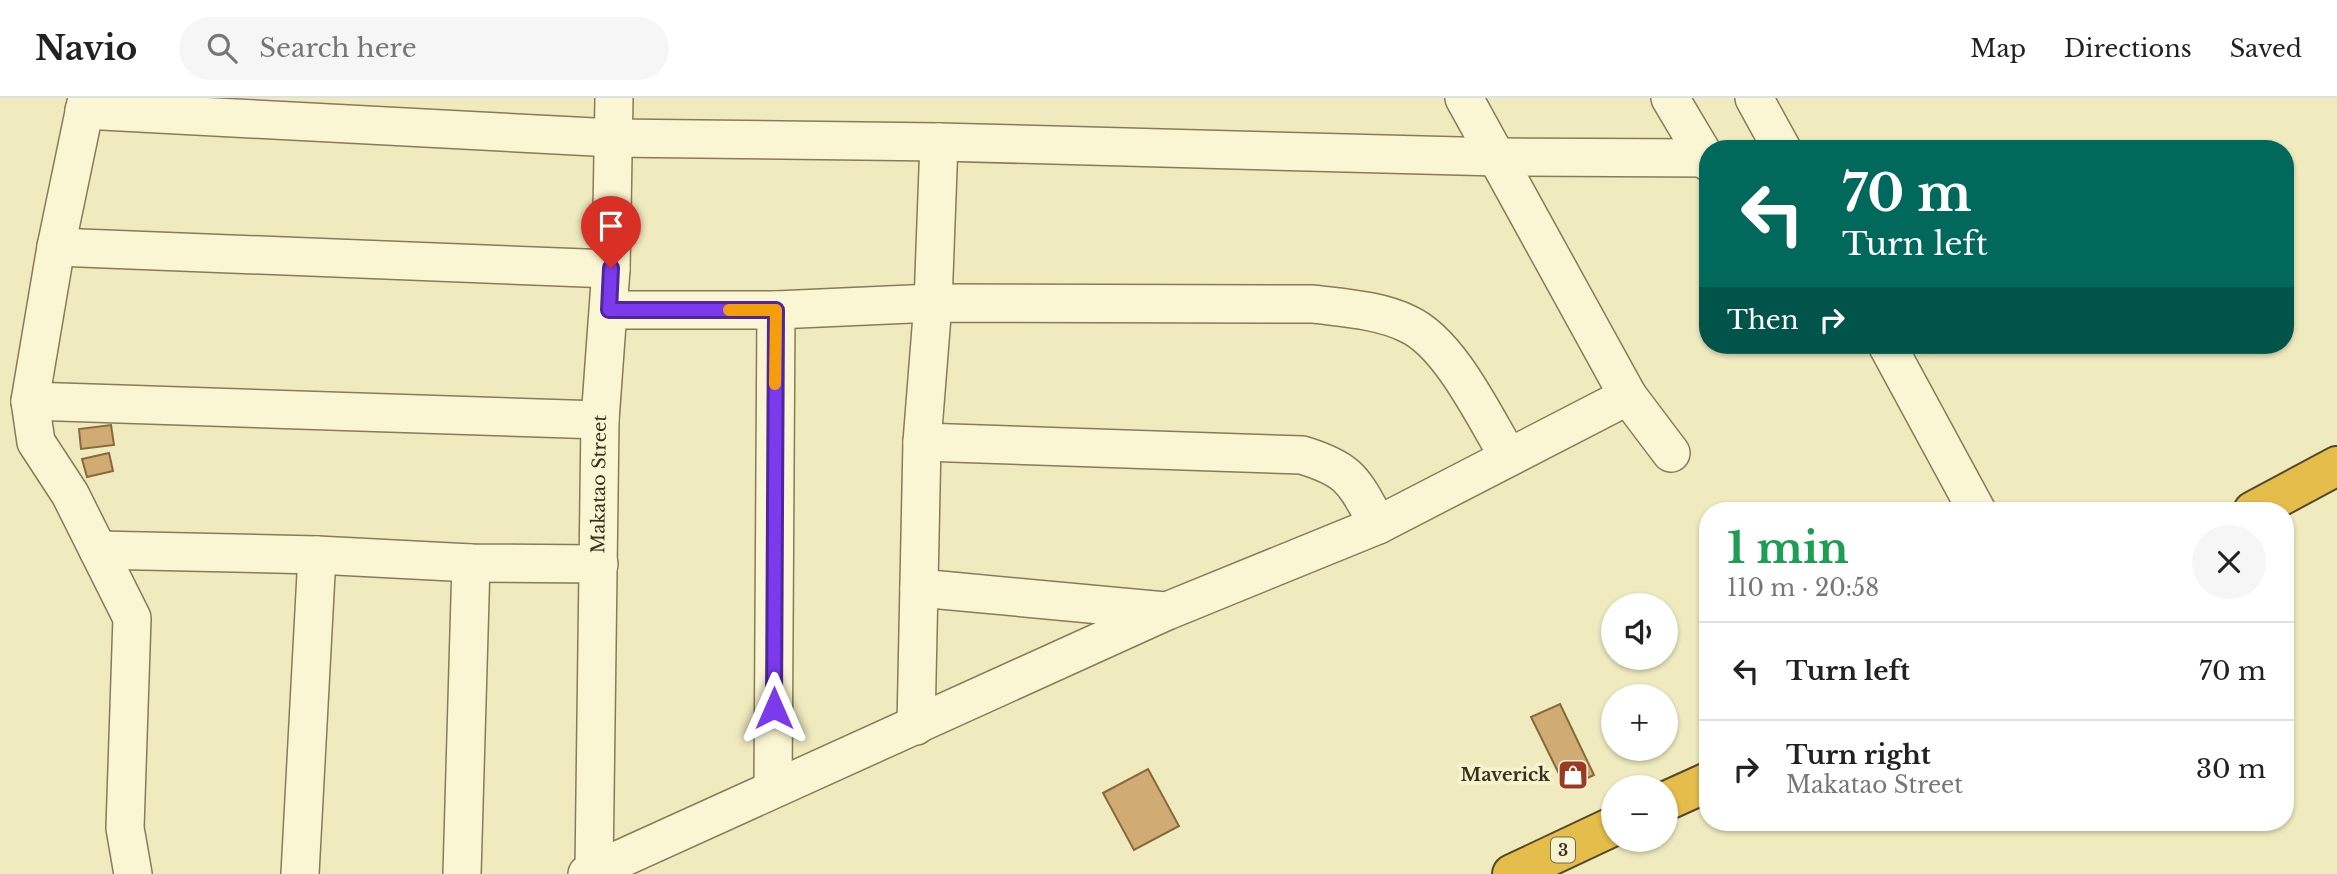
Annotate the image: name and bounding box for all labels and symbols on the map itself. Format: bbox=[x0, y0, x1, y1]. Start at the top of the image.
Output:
pin bbox=[581, 196, 641, 268]
street label: Makatao Street bbox=[587, 414, 611, 553]
position arrow bbox=[737, 671, 811, 745]
shop icon: Maverick bbox=[1556, 758, 1590, 792]
place label: Maverick bbox=[1461, 764, 1551, 786]
road number: 3 bbox=[1551, 838, 1575, 862]

